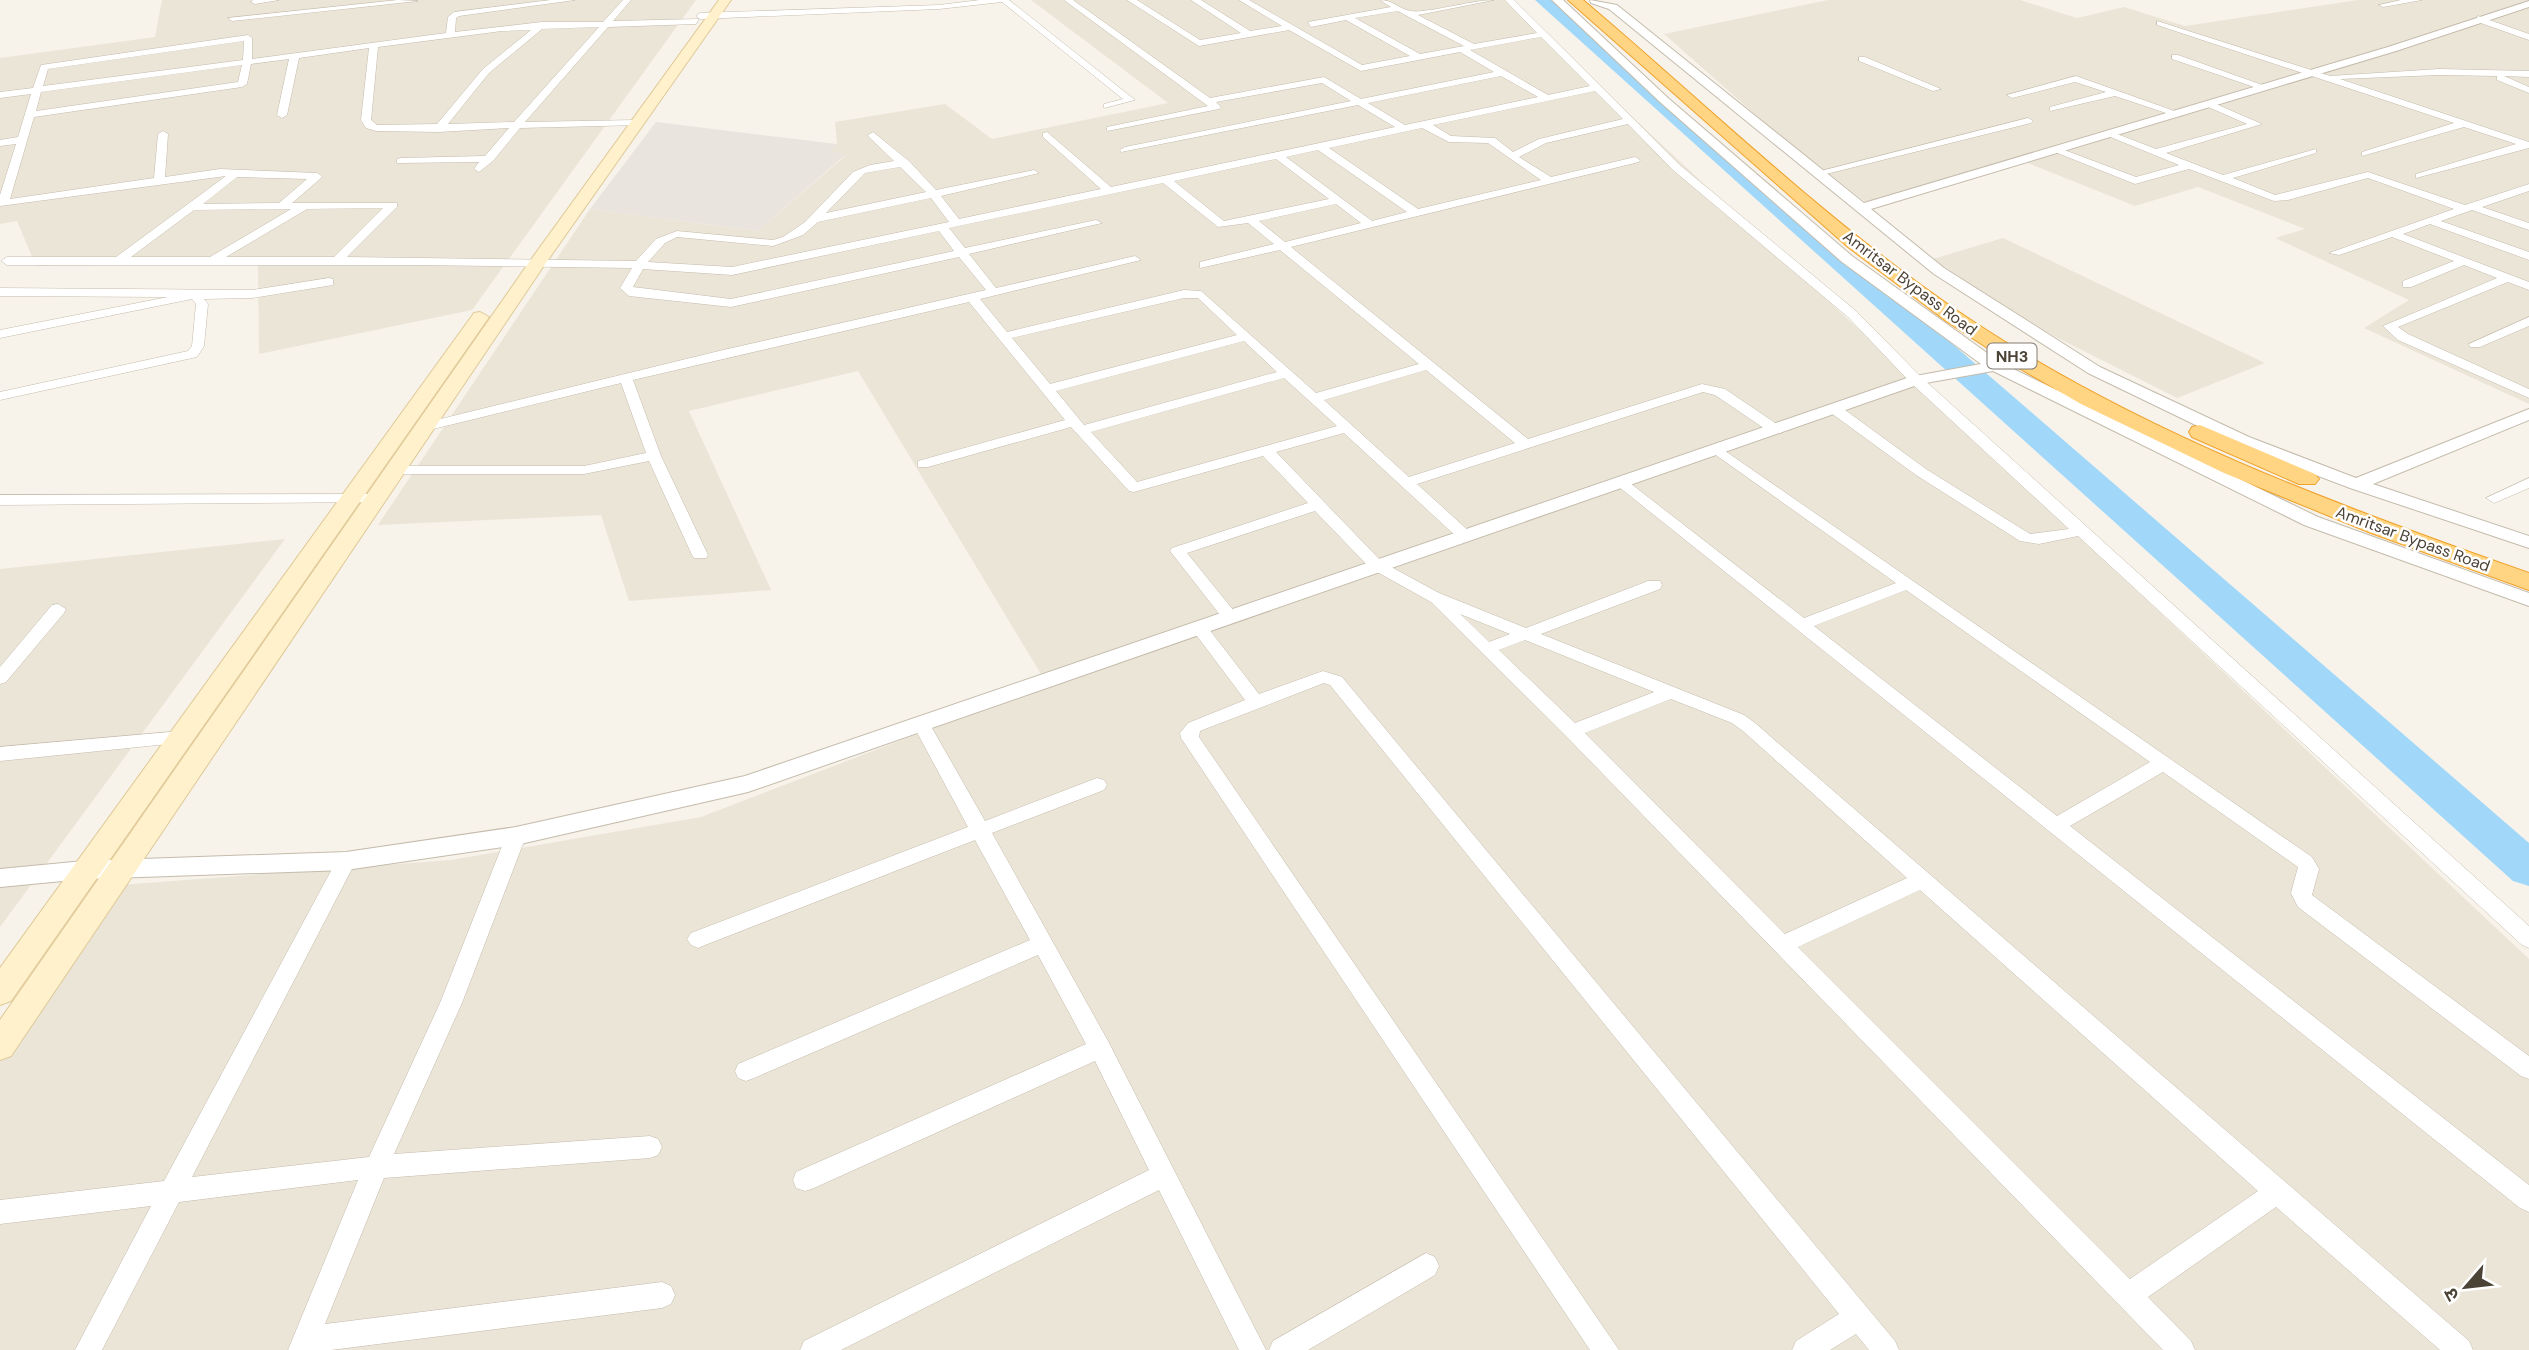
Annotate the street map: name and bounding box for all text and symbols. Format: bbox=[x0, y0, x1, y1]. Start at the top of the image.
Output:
street label: Amritsar Bypass Road bbox=[1839, 226, 1981, 340]
road number: NH3 bbox=[1988, 344, 2036, 368]
street label: Amritsar Bypass Road bbox=[2333, 501, 2493, 577]
north arrow bbox=[2431, 1252, 2501, 1322]
text: उ bbox=[2437, 1283, 2465, 1306]

